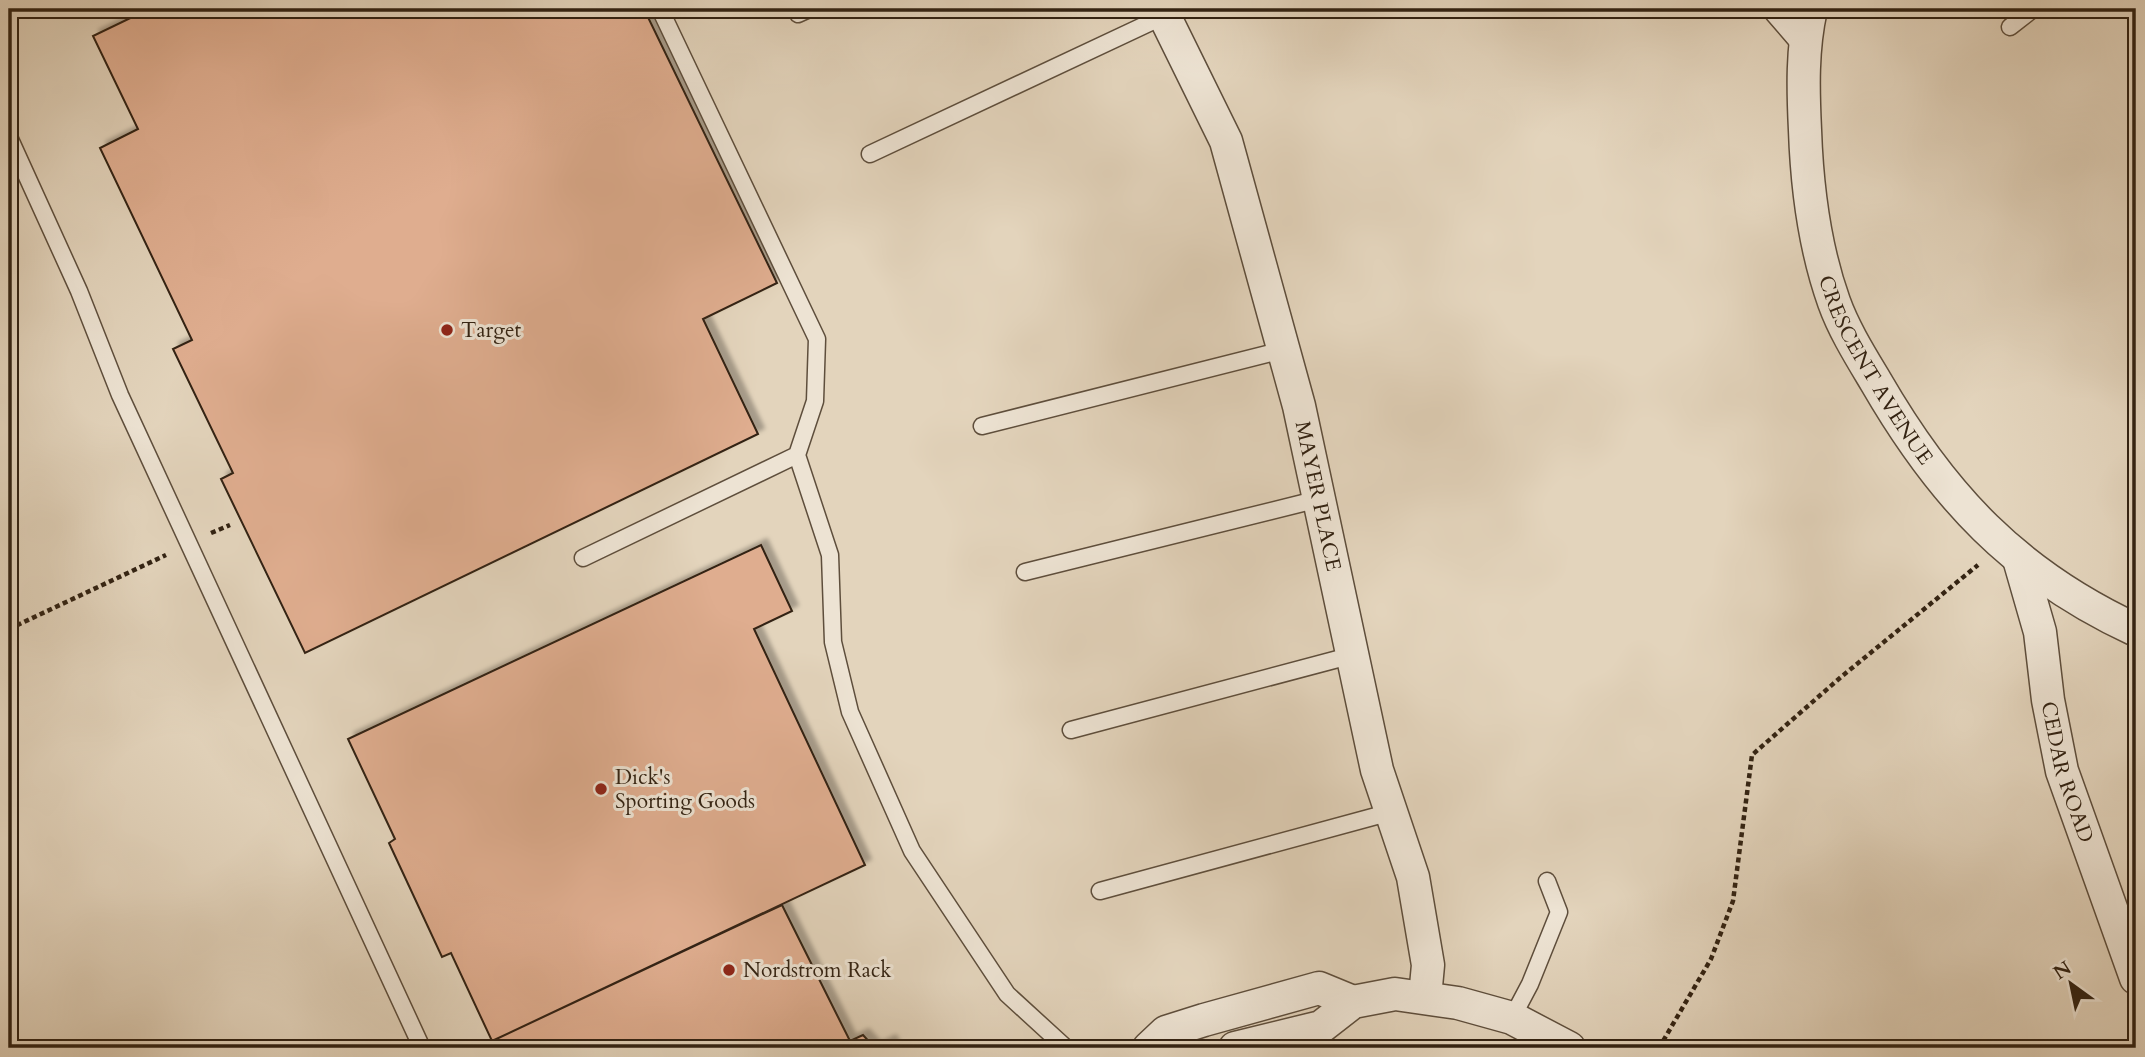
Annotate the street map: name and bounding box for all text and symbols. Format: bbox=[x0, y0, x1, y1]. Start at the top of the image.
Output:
street label: CRESCENT AVENUE bbox=[1811, 272, 1940, 471]
place label: Target bbox=[461, 316, 521, 345]
marker: Target bbox=[439, 322, 455, 338]
street label: MAYER PLACE bbox=[1288, 418, 1348, 574]
street label: CEDAR ROAD bbox=[2034, 699, 2100, 847]
place label: Dick's Sporting Goods bbox=[615, 763, 755, 816]
marker: Dick's Sporting Goods bbox=[593, 781, 609, 797]
north arrow bbox=[2036, 948, 2106, 1018]
text: N bbox=[2048, 955, 2077, 986]
place label: Nordstrom Rack bbox=[743, 956, 892, 985]
marker: Nordstrom Rack bbox=[721, 962, 737, 978]

